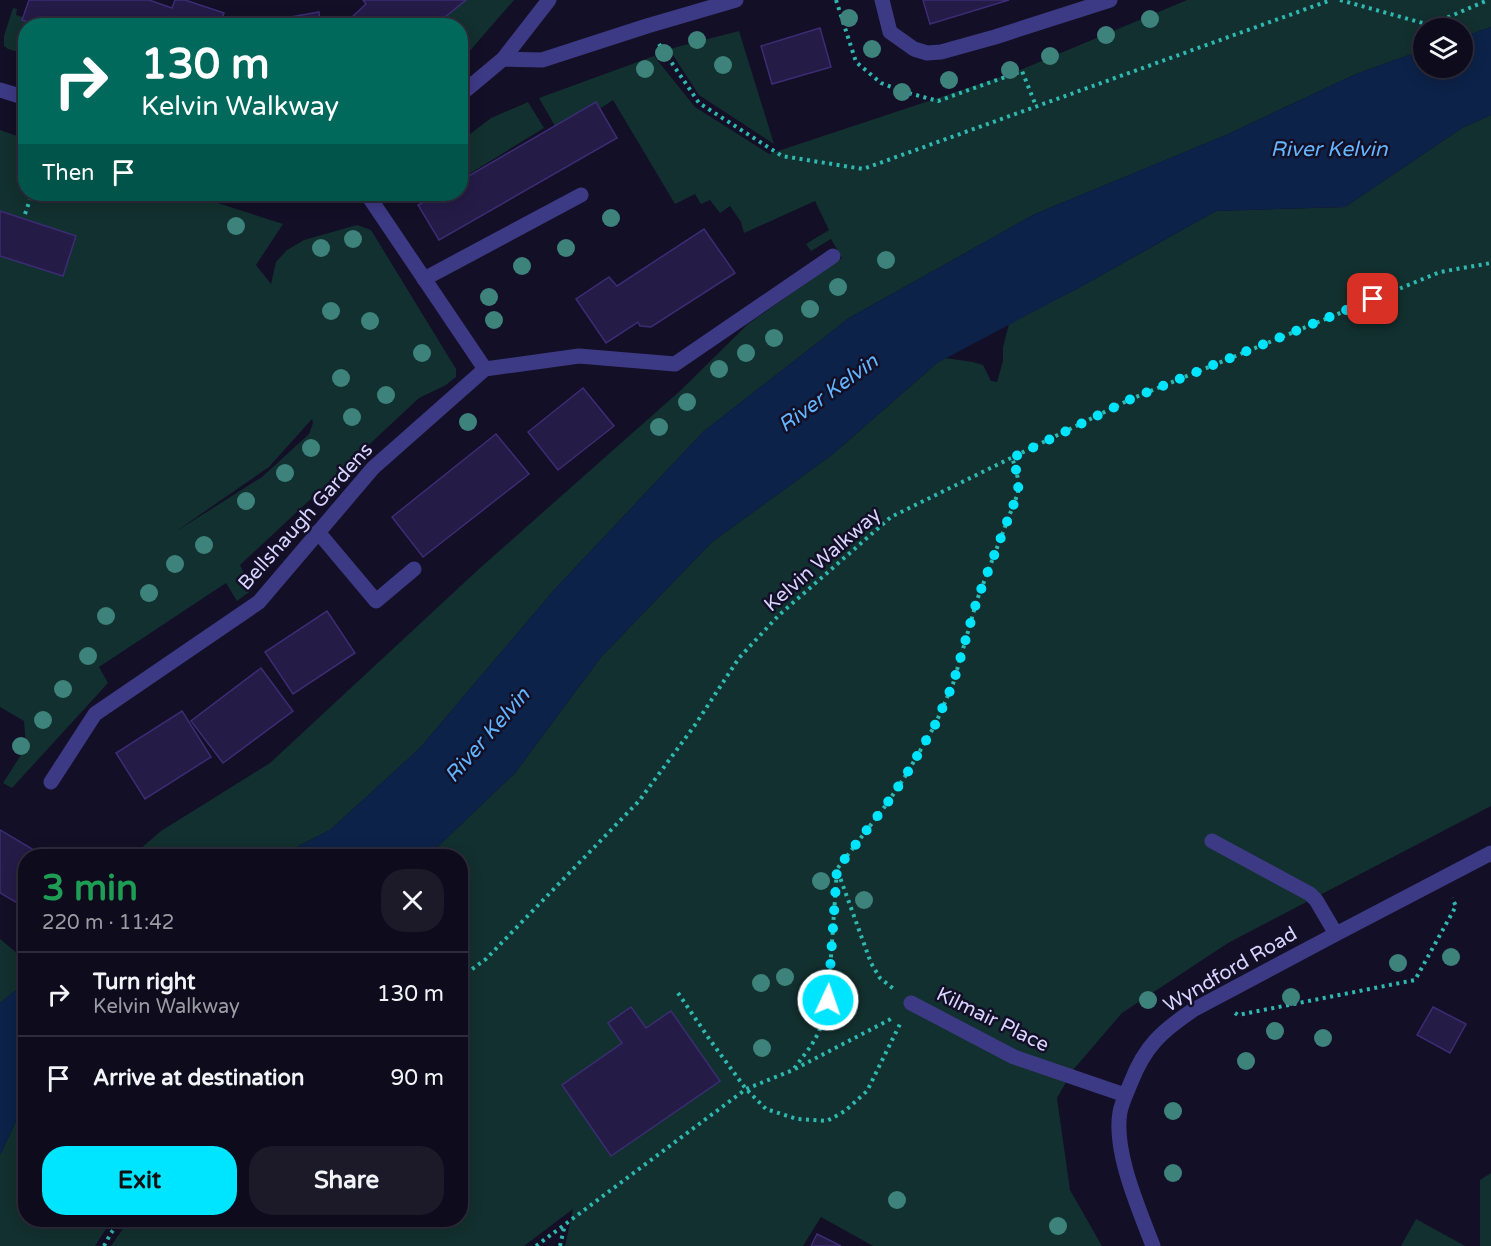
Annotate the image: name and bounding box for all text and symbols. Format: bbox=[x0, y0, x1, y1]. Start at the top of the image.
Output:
map controls bbox=[1413, 18, 1473, 78]
button: layers bbox=[1413, 18, 1473, 78]
text: 130 m bbox=[141, 39, 270, 90]
icon: right bbox=[42, 42, 120, 120]
text: Kelvin Walkway bbox=[141, 90, 339, 123]
water label: River Kelvin bbox=[1271, 137, 1389, 162]
icon: arrive bbox=[107, 156, 140, 189]
text: Then bbox=[42, 160, 95, 186]
pin bbox=[1347, 273, 1398, 324]
icon: arrive bbox=[1356, 282, 1389, 315]
water label: River Kelvin bbox=[774, 348, 884, 438]
street label: Bellshaugh Gardens bbox=[233, 438, 378, 595]
street label: Kelvin Walkway bbox=[759, 502, 886, 617]
water label: River Kelvin bbox=[440, 682, 536, 788]
text: 3 min bbox=[42, 867, 138, 910]
button: close bbox=[381, 869, 444, 932]
text: 220 m · 11:42 bbox=[42, 911, 174, 935]
street label: Wyndford Road bbox=[1159, 922, 1302, 1018]
position arrow bbox=[796, 968, 860, 1032]
text: Turn right bbox=[93, 969, 195, 995]
icon: right bbox=[42, 978, 75, 1011]
text: 130 m bbox=[377, 981, 444, 1007]
street label: Kilmair Place bbox=[932, 982, 1053, 1057]
text: Kelvin Walkway bbox=[93, 995, 240, 1019]
icon: arrive bbox=[42, 1062, 75, 1095]
text: Arrive at destination bbox=[93, 1065, 304, 1091]
text: 90 m bbox=[390, 1065, 444, 1091]
button: Exit bbox=[42, 1146, 237, 1215]
button: Share bbox=[249, 1146, 444, 1215]

